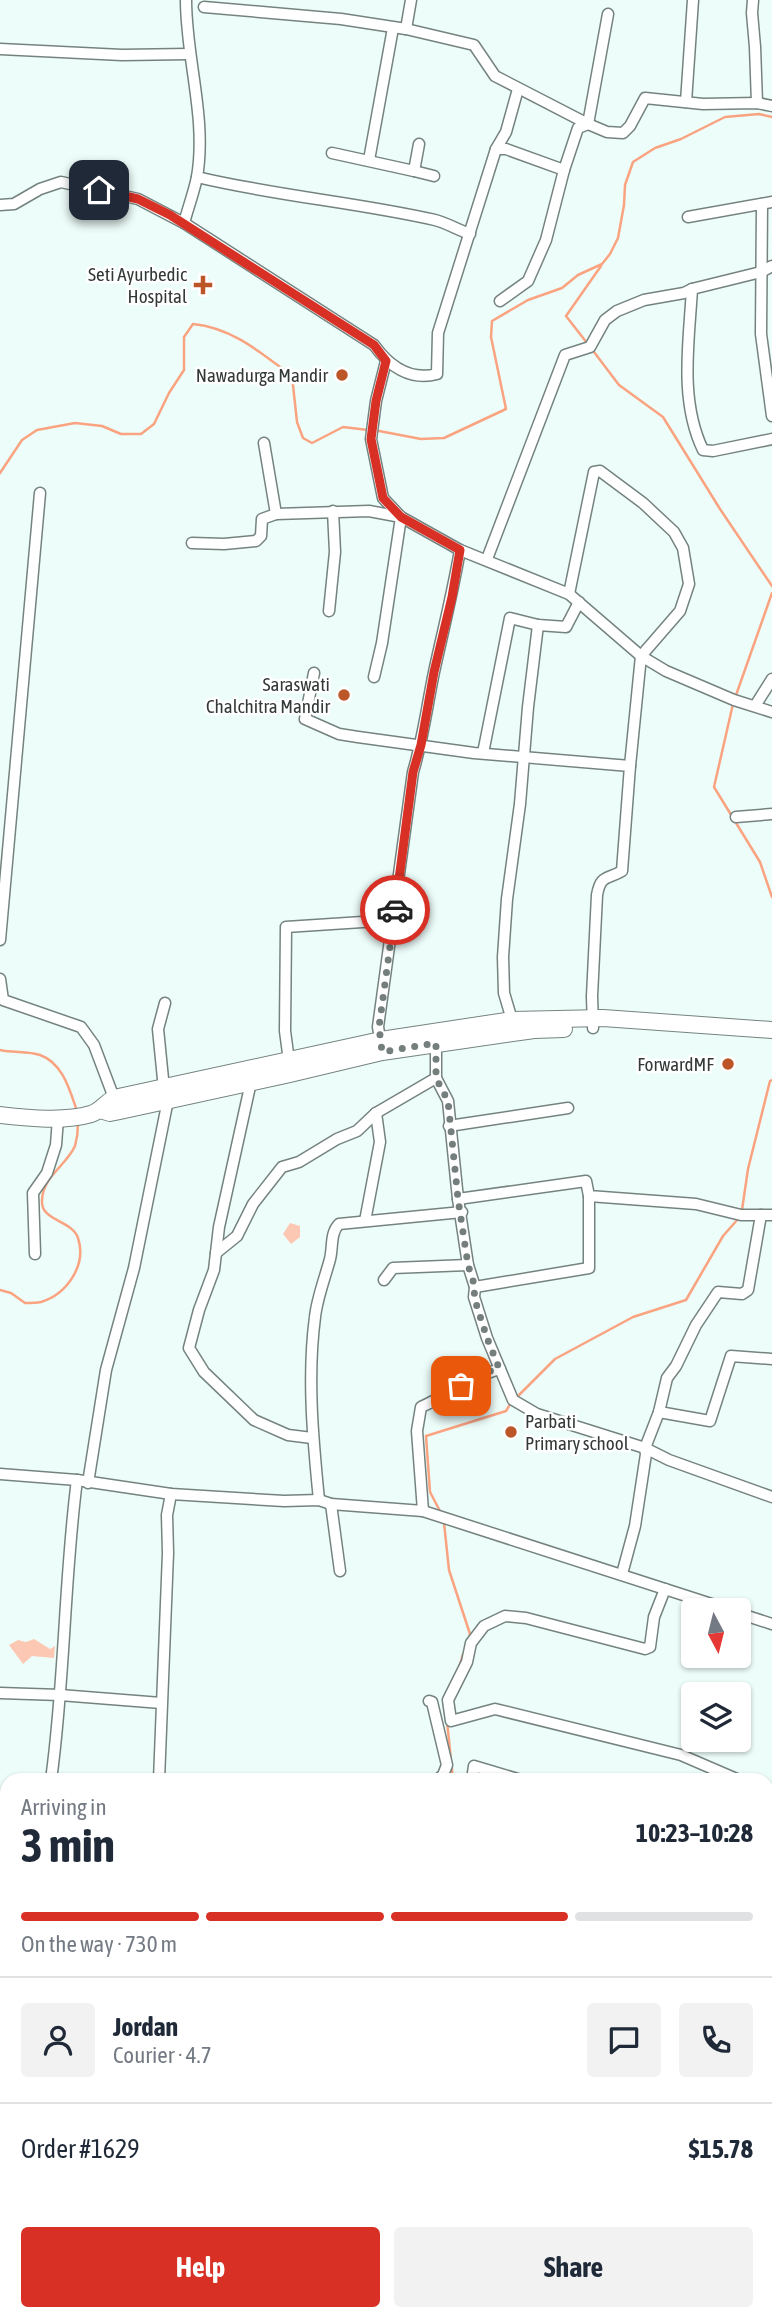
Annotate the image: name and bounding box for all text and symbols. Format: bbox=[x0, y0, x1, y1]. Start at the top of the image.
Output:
pin bbox=[69, 160, 129, 220]
icon: home bbox=[80, 171, 118, 209]
place label: Seti Ayurbedic Hospital bbox=[88, 263, 188, 307]
marker: Seti Ayurbedic Hospital bbox=[193, 275, 213, 295]
place label: Nawadurga Mandir bbox=[196, 364, 328, 386]
marker: Nawadurga Mandir bbox=[334, 367, 350, 383]
place label: Saraswati Chalchitra Mandir bbox=[206, 673, 330, 717]
marker: Saraswati Chalchitra Mandir bbox=[336, 687, 352, 703]
courier bbox=[360, 875, 430, 945]
icon: car bbox=[376, 891, 414, 929]
place label: ForwardMF bbox=[637, 1053, 714, 1075]
marker: ForwardMF bbox=[720, 1056, 736, 1072]
pin bbox=[431, 1356, 491, 1416]
icon: bag bbox=[442, 1367, 480, 1405]
place label: Parbati Primary school bbox=[525, 1410, 629, 1454]
marker: Parbati Primary school bbox=[503, 1424, 519, 1440]
north arrow bbox=[681, 1598, 751, 1668]
map controls bbox=[681, 1598, 751, 1752]
button: layers bbox=[681, 1682, 751, 1752]
text: Arriving in bbox=[21, 1794, 107, 1820]
text: 10:23–10:28 bbox=[636, 1818, 753, 1848]
text: 3 min bbox=[21, 1819, 115, 1872]
text: On the way · 730 m bbox=[21, 1931, 177, 1957]
button: person bbox=[21, 2003, 95, 2077]
button: chat bbox=[587, 2003, 661, 2077]
button: phone bbox=[679, 2003, 753, 2077]
text: Jordan bbox=[113, 2012, 178, 2042]
text: Courier · 4.7 bbox=[113, 2042, 212, 2068]
text: Order #1629 bbox=[21, 2134, 140, 2164]
text: $15.78 bbox=[689, 2134, 753, 2164]
button: Help bbox=[21, 2227, 380, 2307]
button: Share bbox=[394, 2227, 753, 2307]

